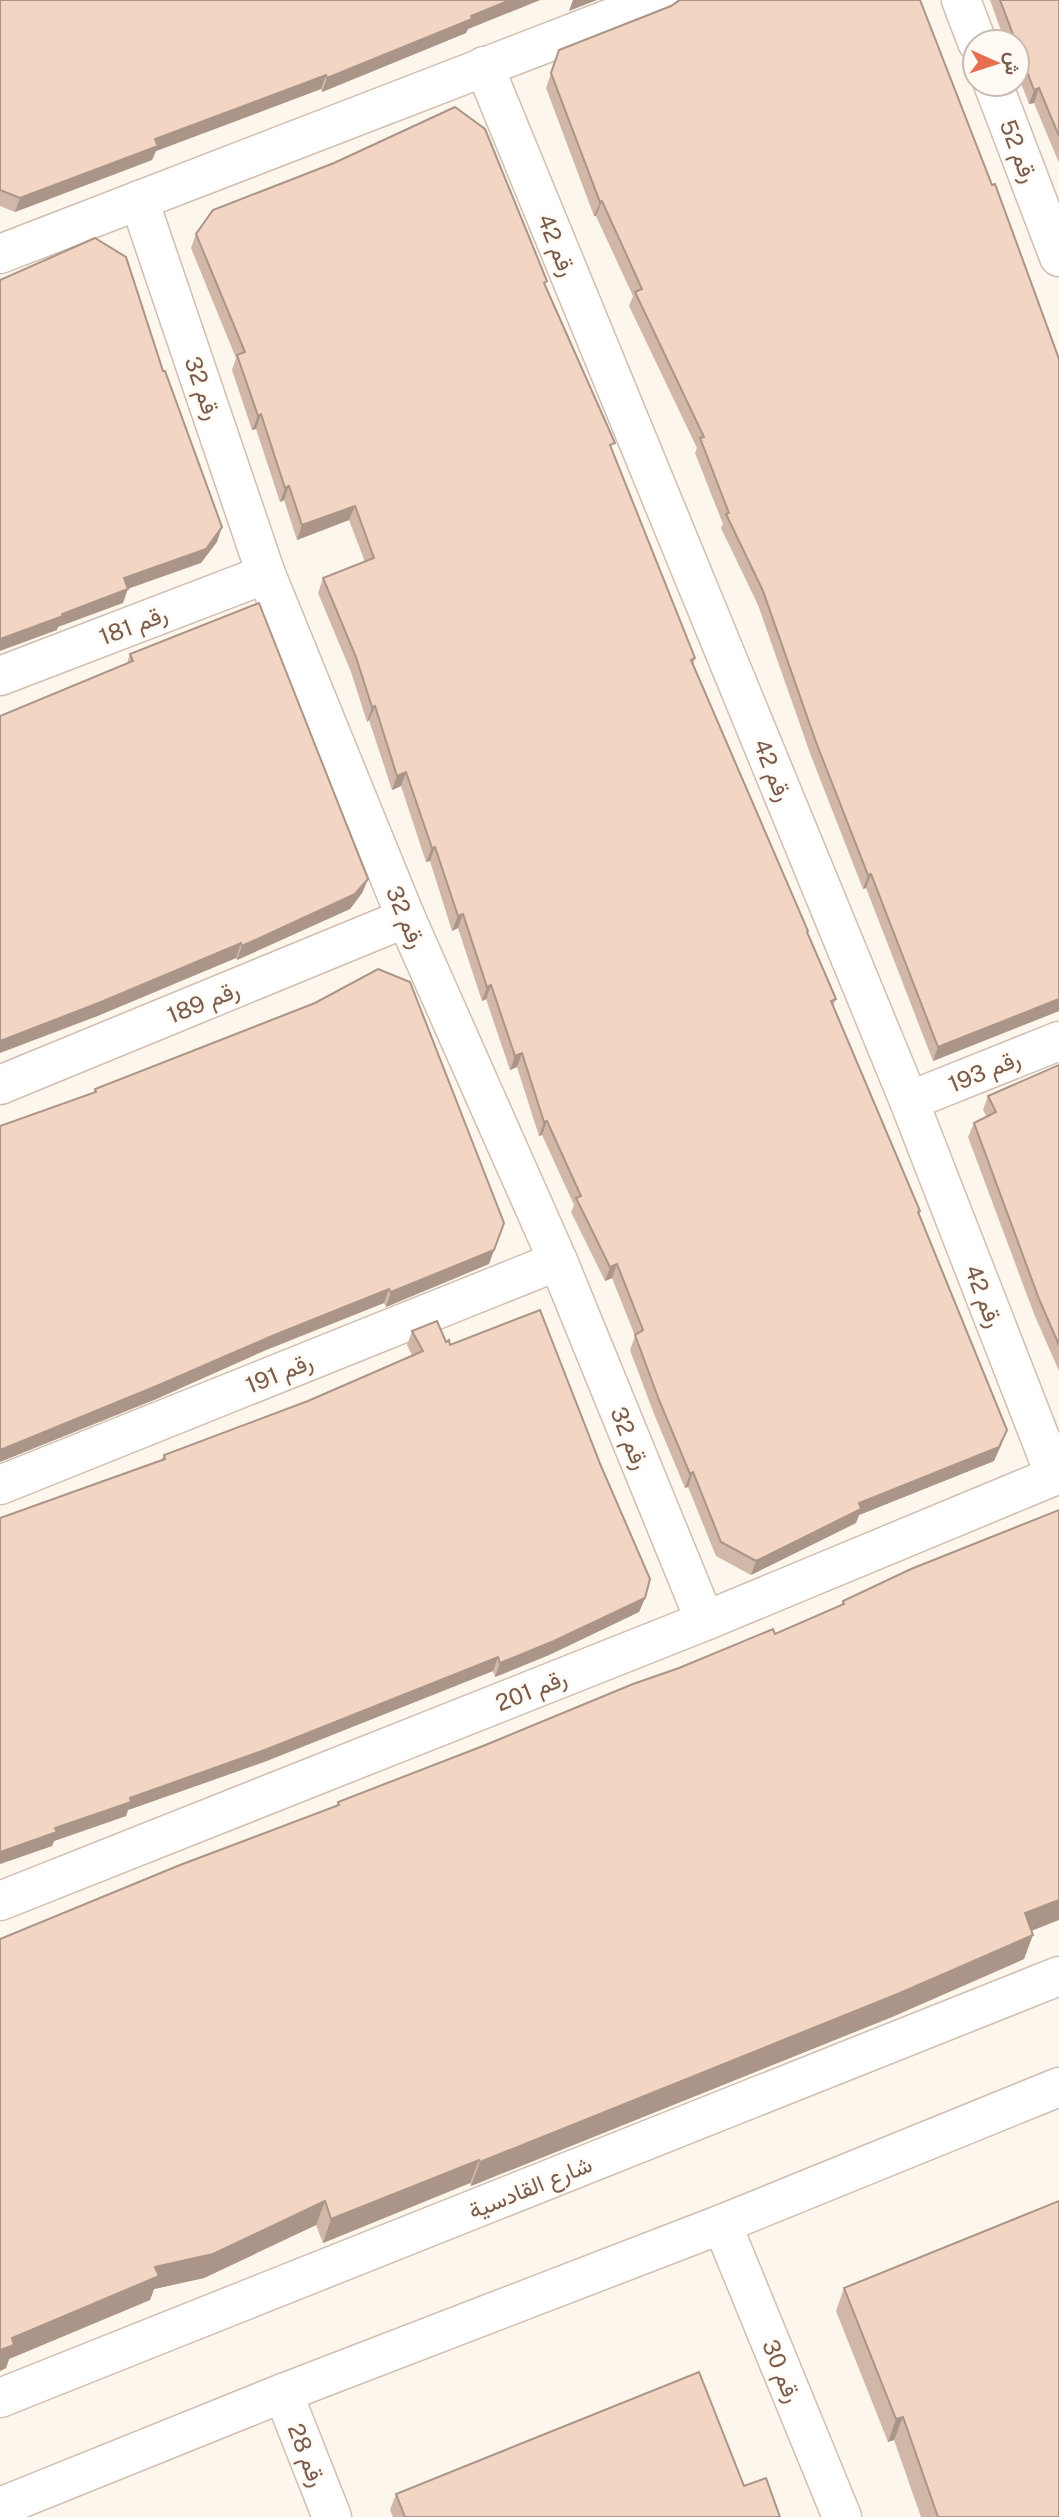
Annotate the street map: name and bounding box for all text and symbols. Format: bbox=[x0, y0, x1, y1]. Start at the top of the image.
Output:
north arrow bbox=[961, 28, 1031, 98]
text: ش bbox=[1000, 52, 1025, 76]
street label: رقم 52 bbox=[993, 116, 1043, 187]
street label: رقم 42 bbox=[530, 210, 582, 281]
street label: رقم 32 bbox=[178, 353, 226, 424]
street label: رقم 181 bbox=[95, 600, 172, 652]
street label: رقم 42 bbox=[746, 735, 798, 806]
street label: رقم 32 bbox=[379, 882, 431, 953]
street label: رقم 189 bbox=[163, 975, 244, 1031]
street label: رقم 193 bbox=[944, 1044, 1025, 1099]
street label: رقم 42 bbox=[958, 1261, 1008, 1332]
street label: رقم 191 bbox=[241, 1347, 317, 1400]
street label: رقم 32 bbox=[603, 1403, 655, 1474]
street label: رقم 201 bbox=[492, 1664, 571, 1718]
street label: شارع القادسية bbox=[464, 2150, 597, 2227]
street label: رقم 30 bbox=[755, 2336, 807, 2407]
street label: رقم 28 bbox=[281, 2420, 331, 2491]

